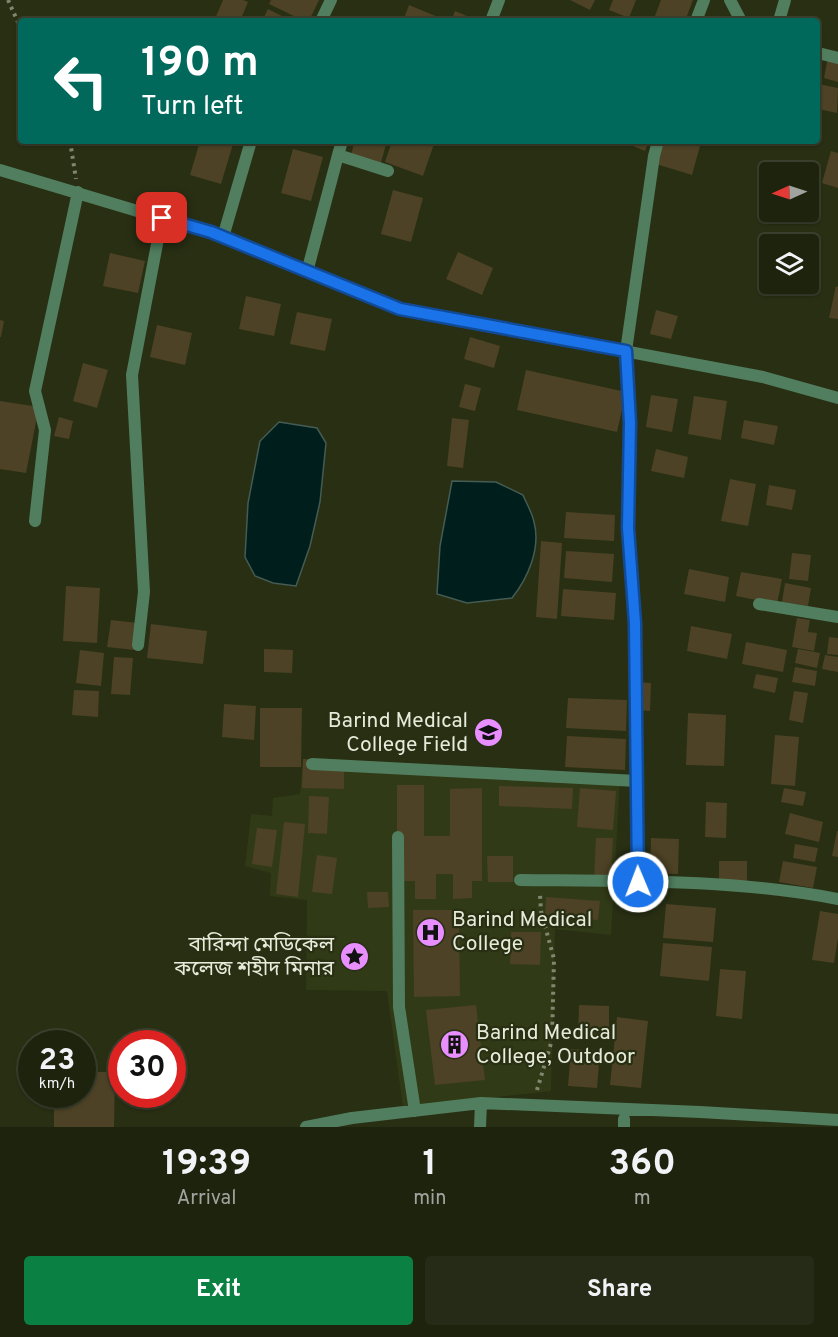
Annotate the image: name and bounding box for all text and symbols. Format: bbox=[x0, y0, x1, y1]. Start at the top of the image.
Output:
text: 190 m bbox=[141, 38, 259, 91]
icon: left bbox=[42, 42, 120, 120]
text: Turn left bbox=[141, 90, 243, 124]
north arrow bbox=[759, 162, 819, 222]
map controls bbox=[759, 162, 819, 294]
pin bbox=[136, 192, 187, 243]
icon: arrive bbox=[145, 201, 178, 234]
button: layers bbox=[759, 234, 819, 294]
place label: Barind Medical College Field bbox=[328, 708, 468, 759]
school or university icon: Barind Medical College Field bbox=[473, 717, 505, 749]
position arrow bbox=[606, 850, 670, 914]
place label: Barind Medical College bbox=[452, 907, 592, 958]
hospital icon: Barind Medical College bbox=[415, 916, 447, 948]
place label: বারিন্দা মেডিকেল কলেজ শহীদ মিনার bbox=[173, 932, 335, 983]
place icon: বারিন্দা মেডিকেল কলেজ শহীদ মিনার bbox=[339, 941, 371, 973]
place label: Barind Medical College, Outdoor bbox=[476, 1020, 635, 1071]
building icon: Barind Medical College, Outdoor bbox=[439, 1029, 471, 1061]
speed limit sign: 30 bbox=[108, 1030, 186, 1108]
text: 23 bbox=[39, 1043, 75, 1080]
text: km/h bbox=[39, 1075, 75, 1094]
text: 19:39 bbox=[162, 1142, 251, 1188]
text: 1 bbox=[423, 1142, 437, 1188]
text: 360 bbox=[609, 1142, 676, 1188]
text: Arrival bbox=[177, 1186, 236, 1212]
text: min bbox=[413, 1186, 446, 1212]
text: m bbox=[634, 1186, 651, 1212]
button: Exit bbox=[24, 1256, 413, 1325]
button: Share bbox=[425, 1256, 814, 1325]

